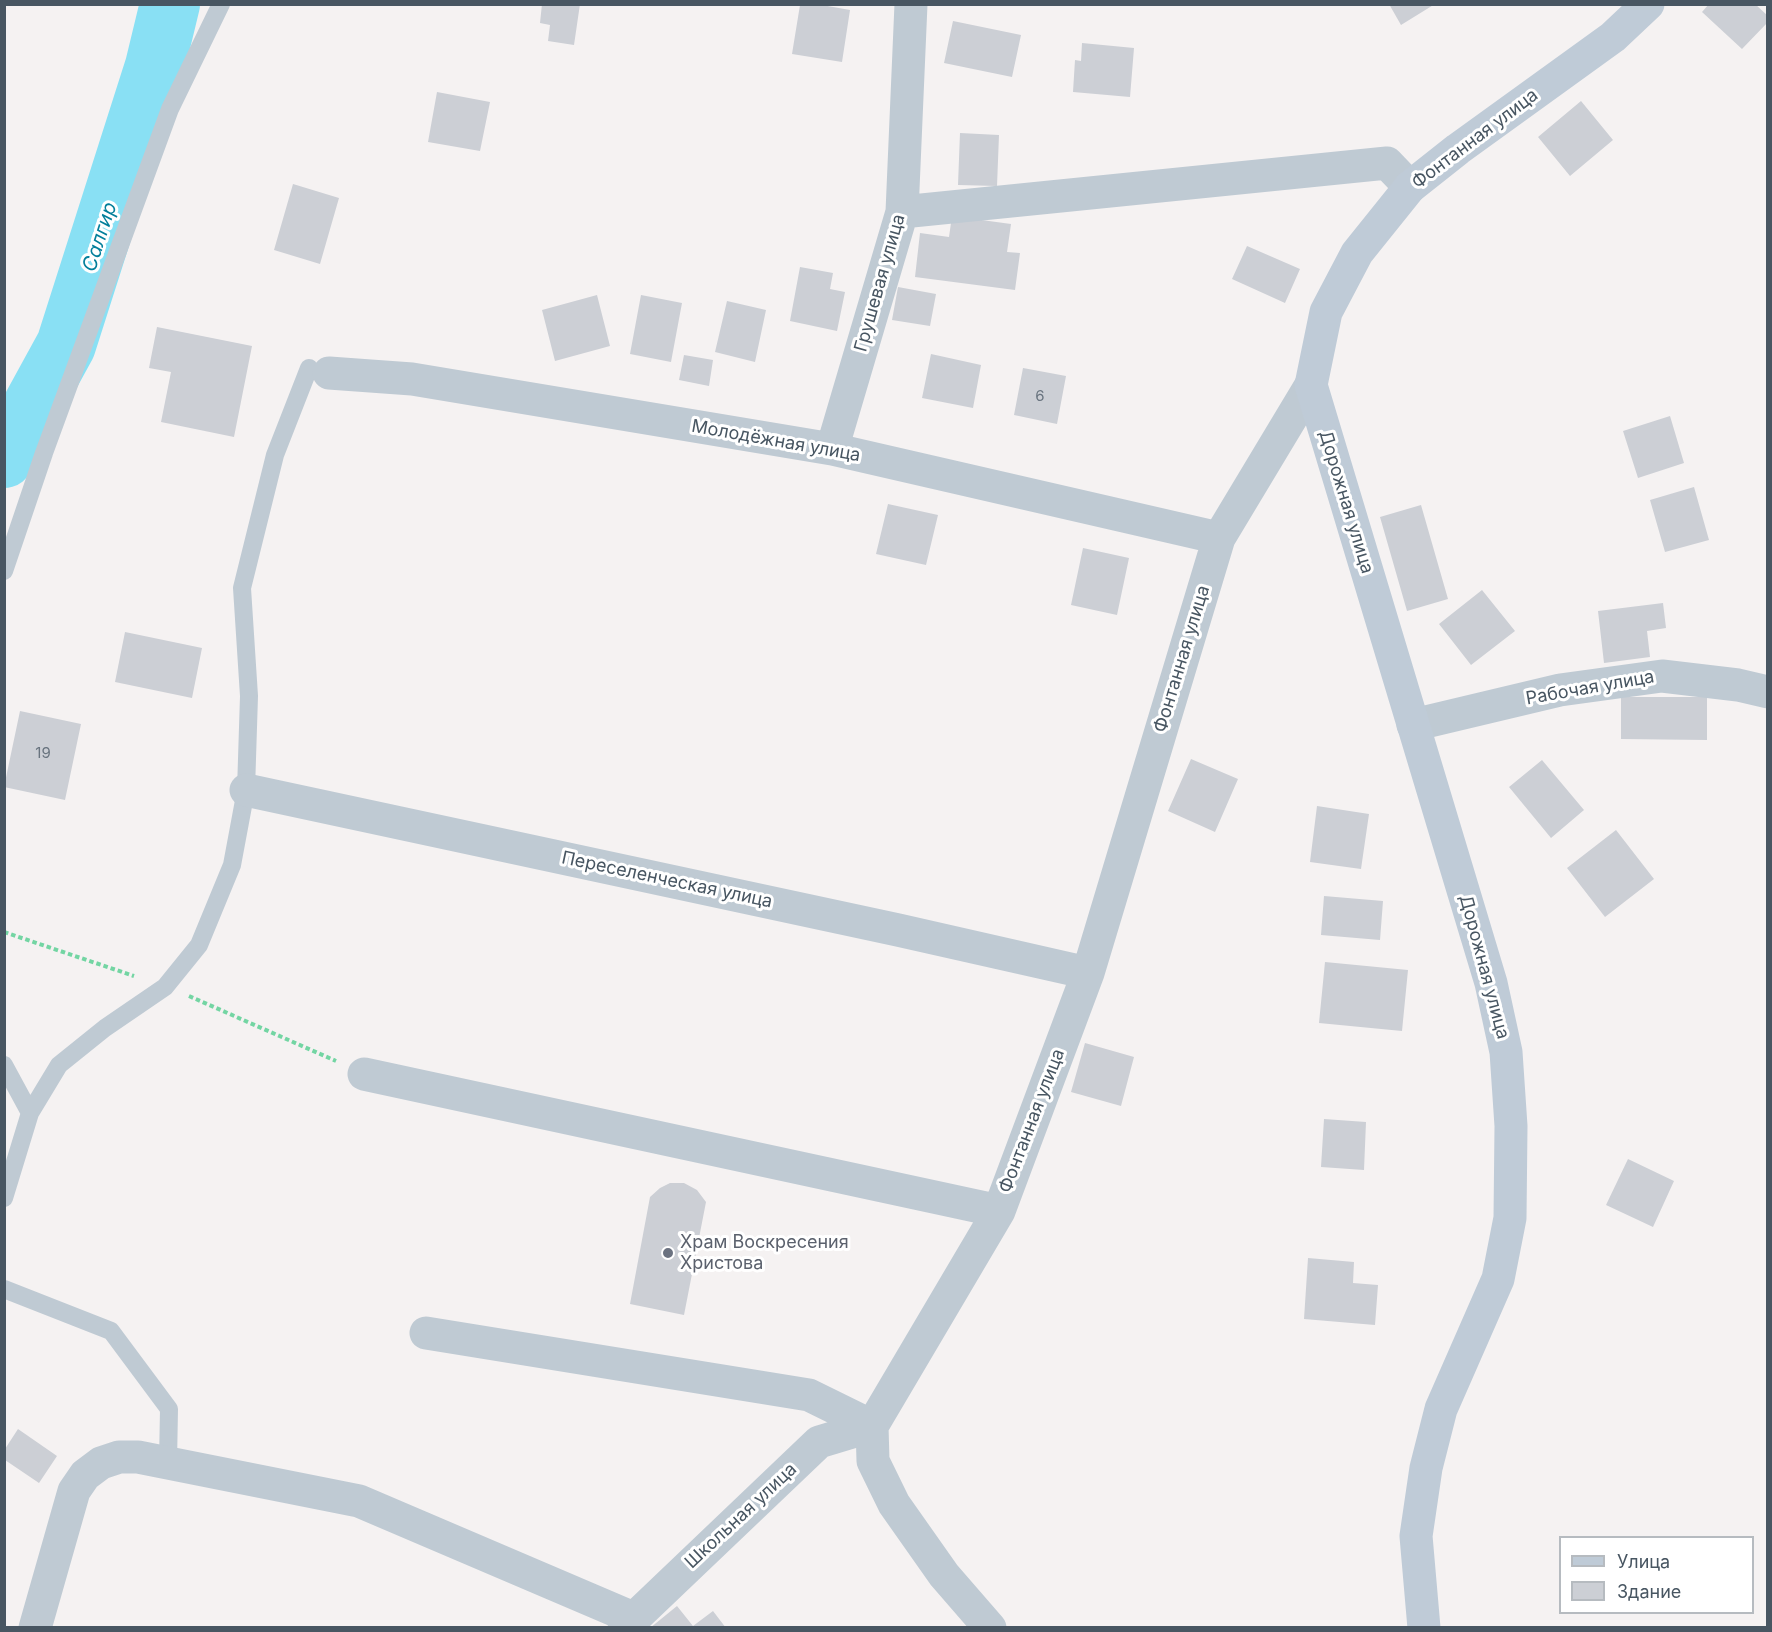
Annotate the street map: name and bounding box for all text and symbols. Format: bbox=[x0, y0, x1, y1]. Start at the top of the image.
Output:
street label: Фонтанная улица bbox=[1408, 85, 1542, 193]
water label: Салгир bbox=[78, 199, 122, 275]
street label: Грушевая улица bbox=[850, 212, 910, 354]
house number: 6 bbox=[1035, 387, 1045, 405]
street label: Молодёжная улица bbox=[690, 416, 862, 466]
street label: Дорожная улица bbox=[1314, 428, 1378, 576]
street label: Фонтанная улица bbox=[1149, 583, 1215, 735]
street label: Рабочая улица bbox=[1524, 666, 1656, 710]
house number: 19 bbox=[35, 744, 51, 762]
street label: Переселенческая улица bbox=[560, 847, 774, 913]
street label: Дорожная улица bbox=[1454, 892, 1514, 1042]
street label: Фонтанная улица bbox=[995, 1046, 1069, 1196]
place label: Храм Воскресения Христова bbox=[680, 1232, 849, 1274]
marker: Храм Воскресения Христова bbox=[661, 1246, 675, 1260]
street label: Школьная улица bbox=[681, 1459, 801, 1573]
legend bbox=[1559, 1536, 1754, 1614]
text: Улица bbox=[1617, 1551, 1670, 1572]
text: Здание bbox=[1617, 1581, 1681, 1602]

